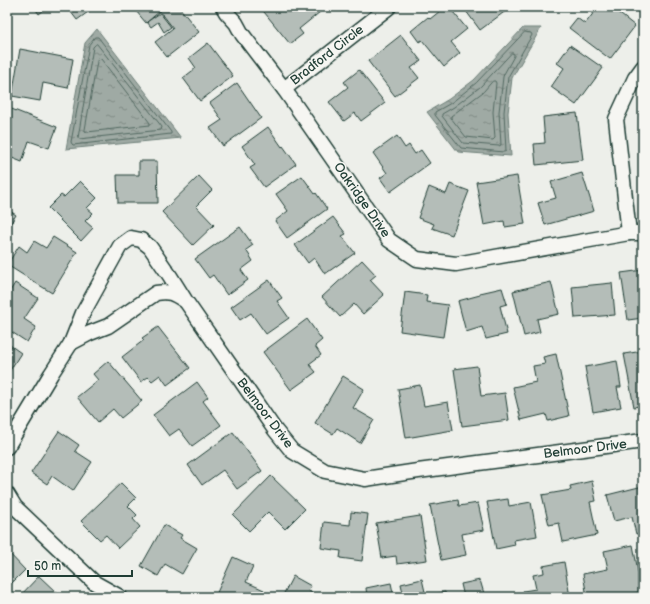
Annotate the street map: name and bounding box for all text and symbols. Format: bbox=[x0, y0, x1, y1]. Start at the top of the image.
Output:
street label: Bradford Circle bbox=[287, 21, 367, 89]
street label: Oakridge Drive bbox=[330, 159, 394, 241]
street label: Belmoor Drive bbox=[233, 375, 297, 452]
street label: Belmoor Drive bbox=[542, 436, 628, 462]
scale bar bbox=[28, 552, 132, 578]
text: 50 m bbox=[34, 559, 61, 574]

